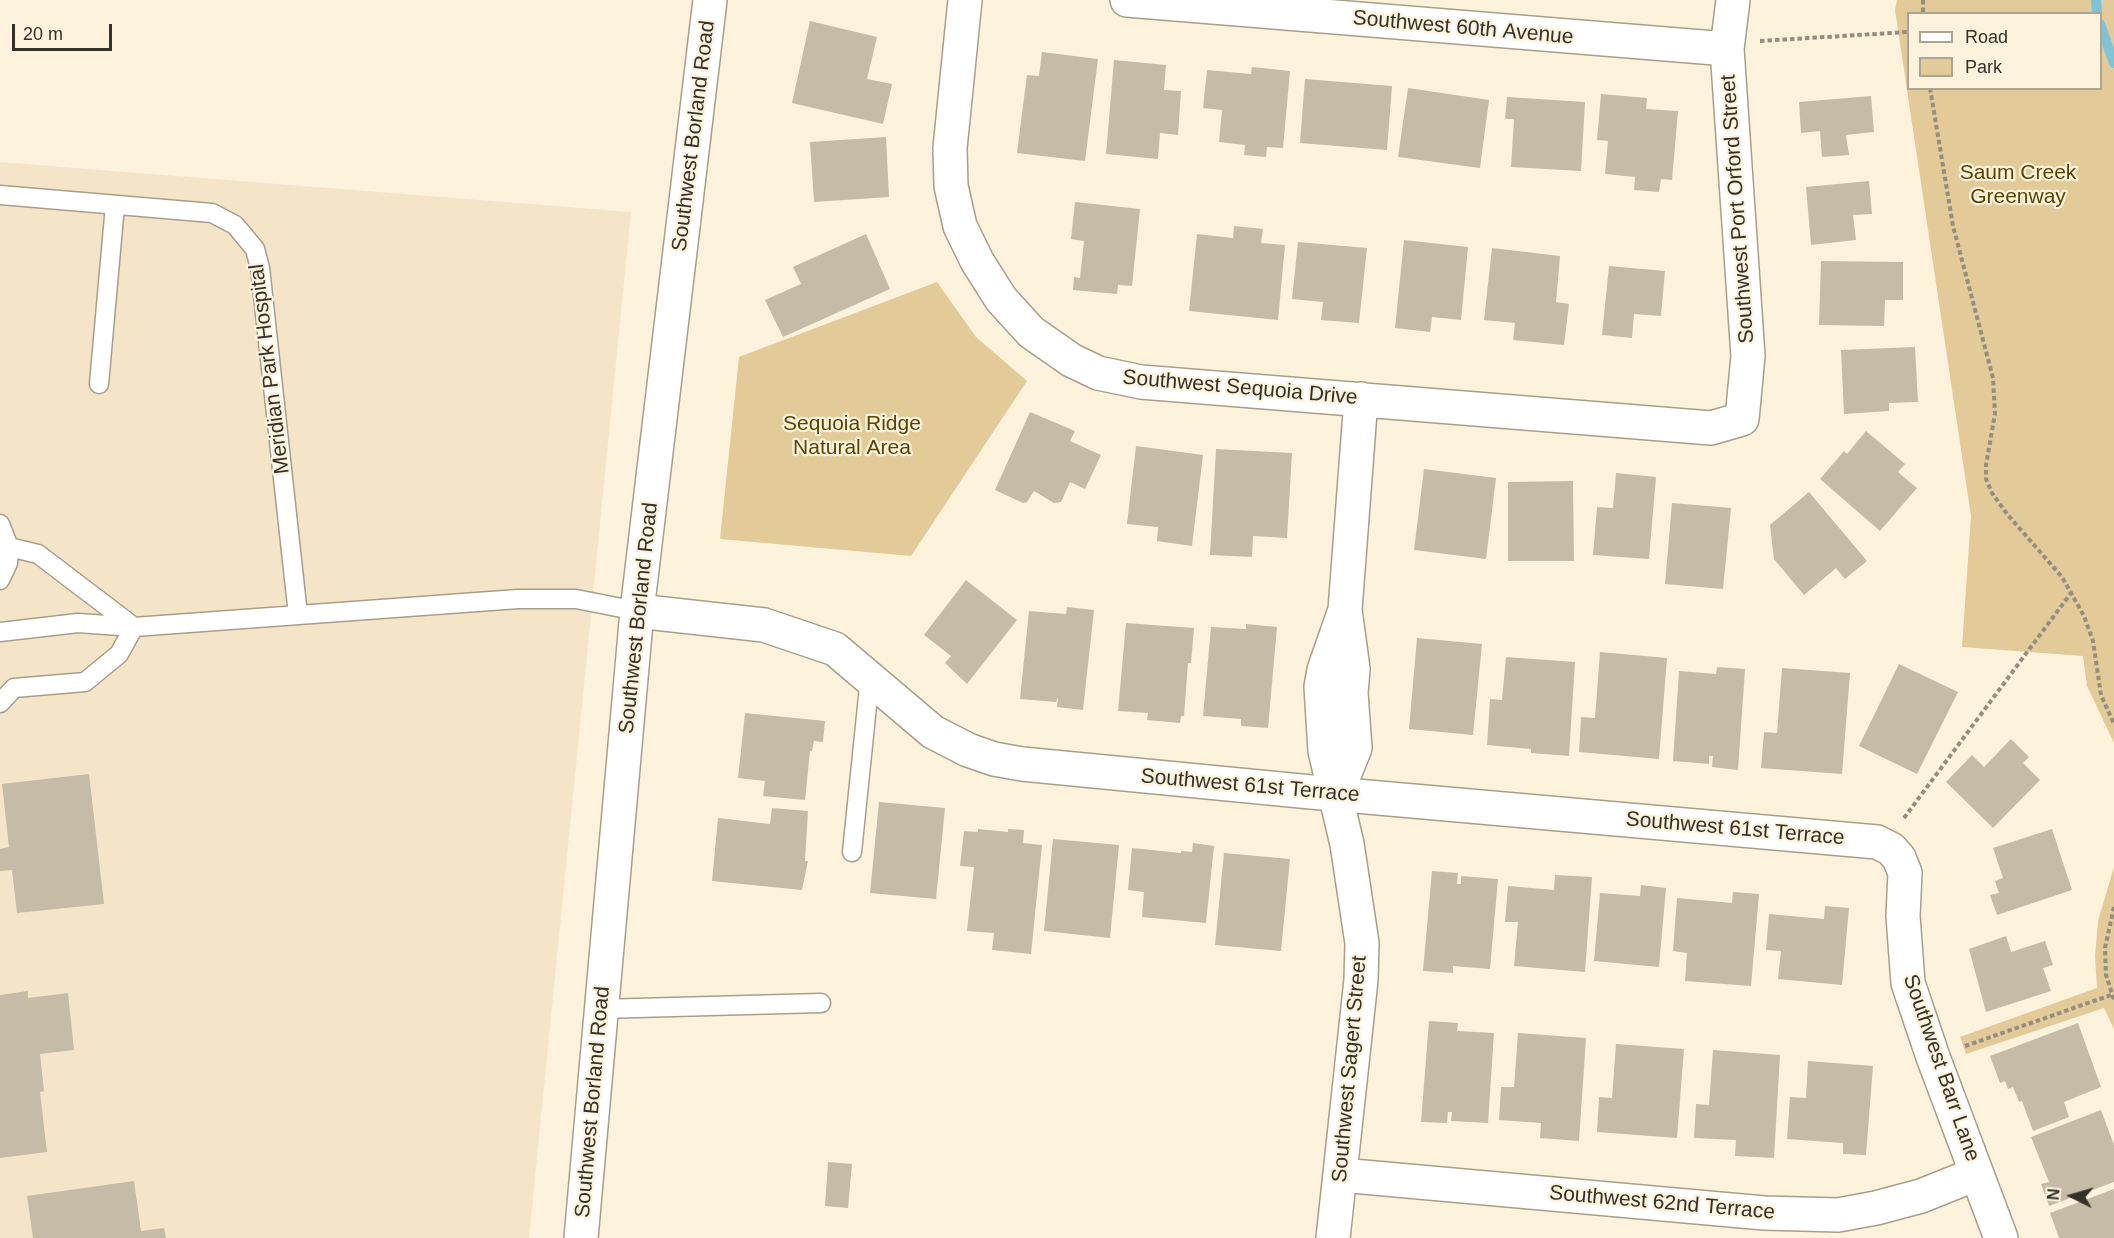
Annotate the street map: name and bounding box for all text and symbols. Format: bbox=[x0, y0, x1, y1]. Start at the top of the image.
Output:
street label: Southwest 60th Avenue bbox=[1352, 6, 1574, 50]
scale bar bbox=[15, 12, 116, 50]
legend bbox=[1907, 12, 2102, 90]
street label: Southwest Borland Road bbox=[667, 19, 721, 253]
text: 20 m bbox=[23, 24, 63, 44]
text: Road bbox=[1965, 27, 2008, 47]
text: Park bbox=[1965, 57, 2002, 77]
street label: Southwest Port Orford Street bbox=[1716, 74, 1760, 344]
park label: Saum Creek Greenway bbox=[1960, 160, 2076, 210]
street label: Meridian Park Hospital bbox=[245, 263, 295, 475]
street label: Southwest Sequoia Drive bbox=[1121, 365, 1359, 411]
park label: Sequoia Ridge Natural Area bbox=[783, 411, 921, 461]
street label: Southwest Borland Road bbox=[614, 501, 664, 735]
street label: Southwest 61st Terrace bbox=[1140, 764, 1360, 808]
street label: Southwest 61st Terrace bbox=[1625, 807, 1845, 851]
street label: Southwest Sagert Street bbox=[1328, 955, 1372, 1183]
street label: Southwest Barr Lane bbox=[1897, 971, 1985, 1165]
street label: Southwest Borland Road bbox=[570, 985, 616, 1219]
north arrow bbox=[2042, 1166, 2102, 1226]
street label: Southwest 62nd Terrace bbox=[1548, 1181, 1776, 1225]
text: N bbox=[2045, 1188, 2063, 1201]

